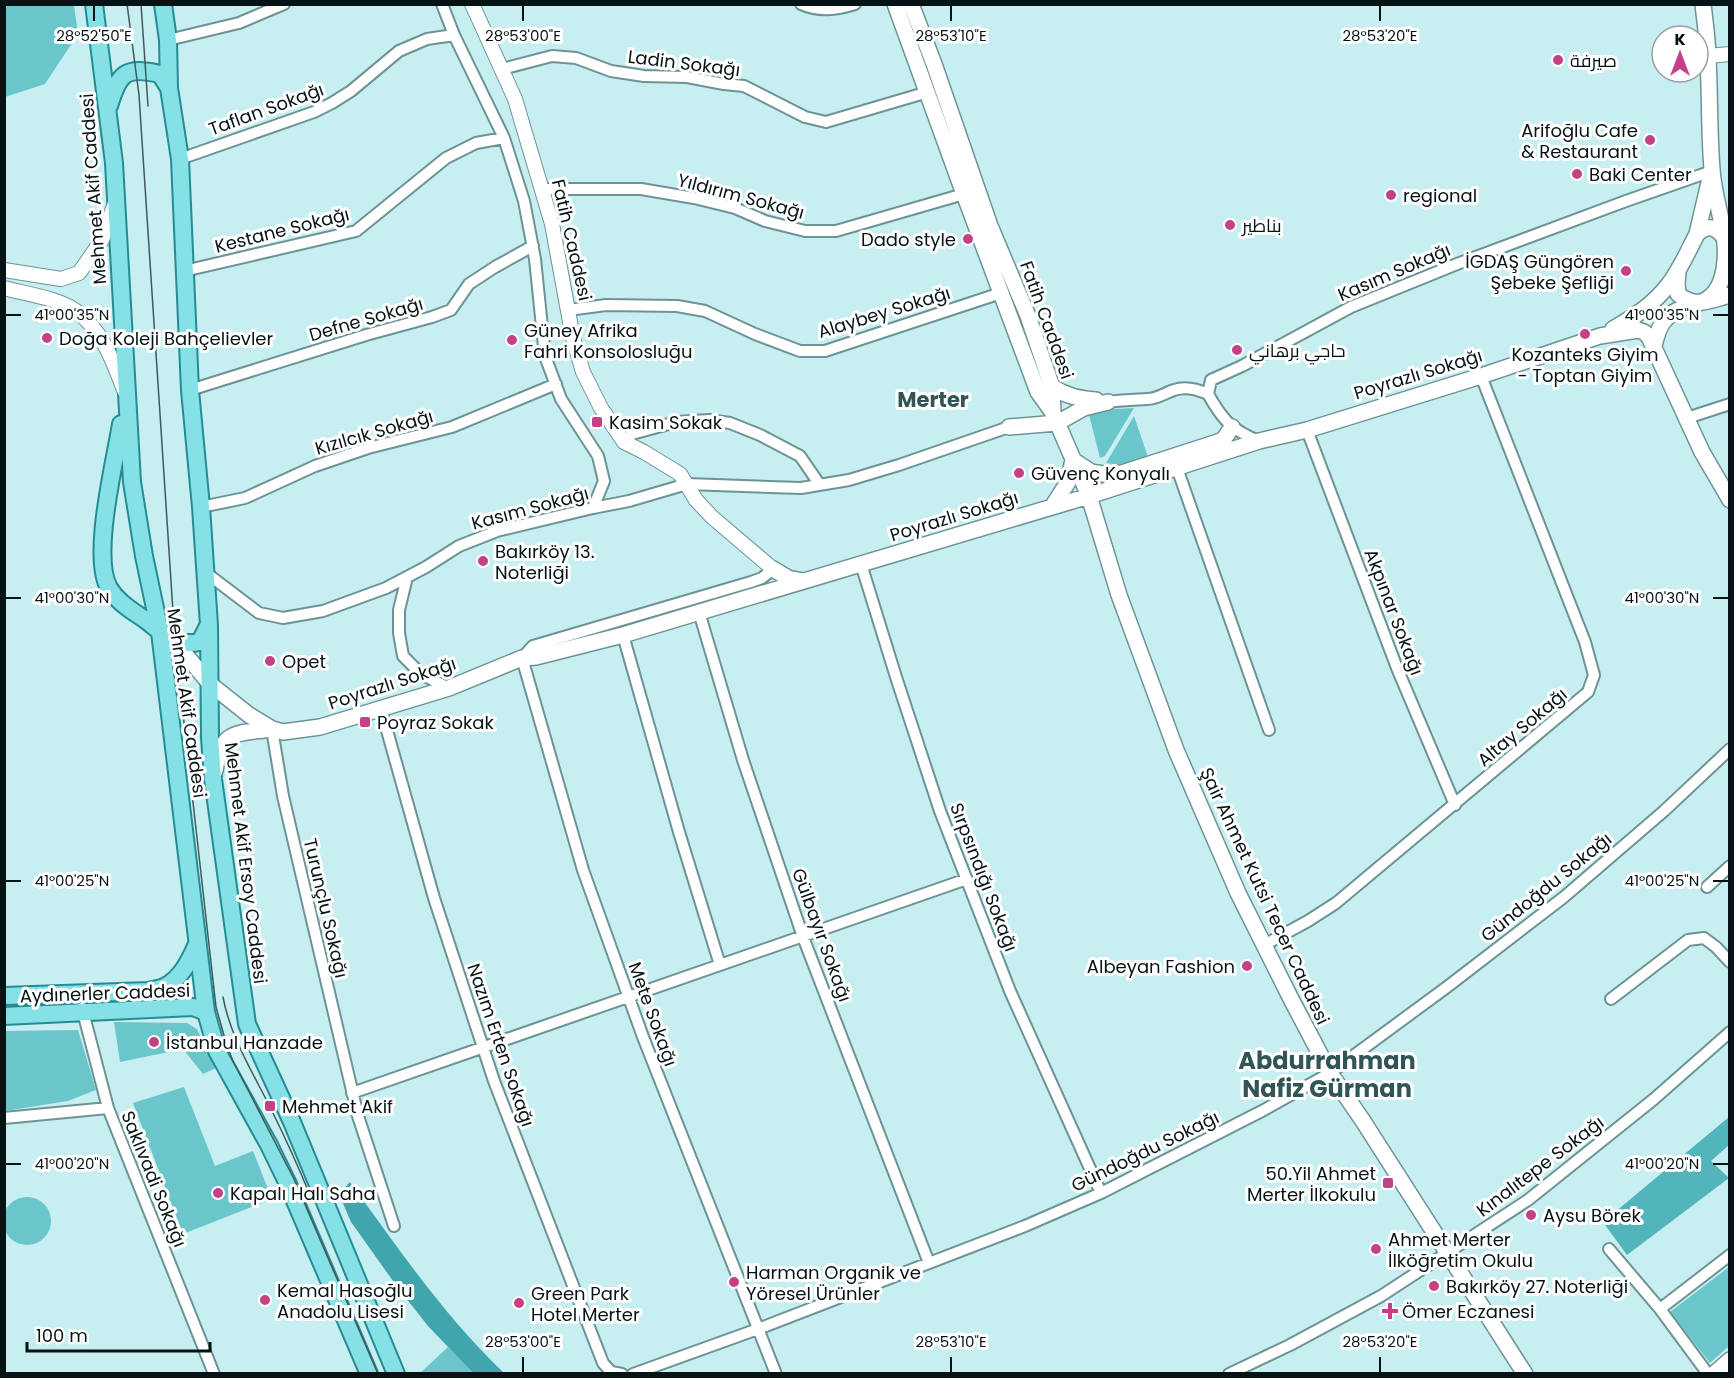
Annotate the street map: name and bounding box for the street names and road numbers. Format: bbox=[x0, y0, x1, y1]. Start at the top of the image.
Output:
street label: Ladin Sokağı bbox=[626, 44, 742, 82]
street label: Taflan Sokağı bbox=[205, 77, 327, 141]
street label: Mehmet Akif Caddesi bbox=[74, 93, 112, 285]
street label: Yıldırım Sokağı bbox=[675, 167, 807, 225]
street label: Fatih Caddesi bbox=[546, 177, 598, 303]
street label: Kestane Sokağı bbox=[212, 201, 352, 259]
street label: Kasım Sokağı bbox=[1334, 237, 1454, 307]
street label: Fatih Caddesi bbox=[1014, 257, 1080, 383]
street label: Alaybey Sokağı bbox=[815, 280, 953, 344]
street label: Defne Sokağı bbox=[306, 291, 426, 347]
street label: Poyrazlı Sokağı bbox=[1351, 343, 1485, 405]
street label: Kızılcık Sokağı bbox=[312, 403, 436, 461]
street label: Kasım Sokağı bbox=[469, 480, 591, 536]
street label: Poyrazlı Sokağı bbox=[887, 485, 1021, 547]
street label: Akpınar Sokağı bbox=[1358, 545, 1430, 679]
street label: Mehmet Akif Caddesi bbox=[161, 607, 213, 799]
street label: Poyrazlı Sokağı bbox=[325, 651, 459, 715]
street label: Altay Sokağı bbox=[1472, 682, 1572, 772]
street label: Mehmet Akif Ersoy Caddesi bbox=[219, 741, 273, 985]
street label: Şair Ahmet Kutsi Tecer Caddesi bbox=[1194, 763, 1336, 1029]
street label: Sırpsındığı Sokağı bbox=[944, 799, 1024, 955]
street label: Gündoğdu Sokağı bbox=[1475, 826, 1617, 948]
street label: Turunçlu Sokağı bbox=[298, 836, 354, 980]
street label: Gülbayır Sokağı bbox=[786, 865, 858, 1005]
street label: Mete Sokağı bbox=[623, 958, 683, 1070]
street label: Nazım Erten Sokağı bbox=[461, 960, 541, 1130]
street label: Aydınerler Caddesi bbox=[19, 978, 191, 1008]
street label: Gündoğdu Sokağı bbox=[1067, 1104, 1223, 1198]
street label: Saklıvadi Sokağı bbox=[115, 1107, 193, 1251]
street label: Kınalıtepe Sokağı bbox=[1471, 1110, 1609, 1222]

